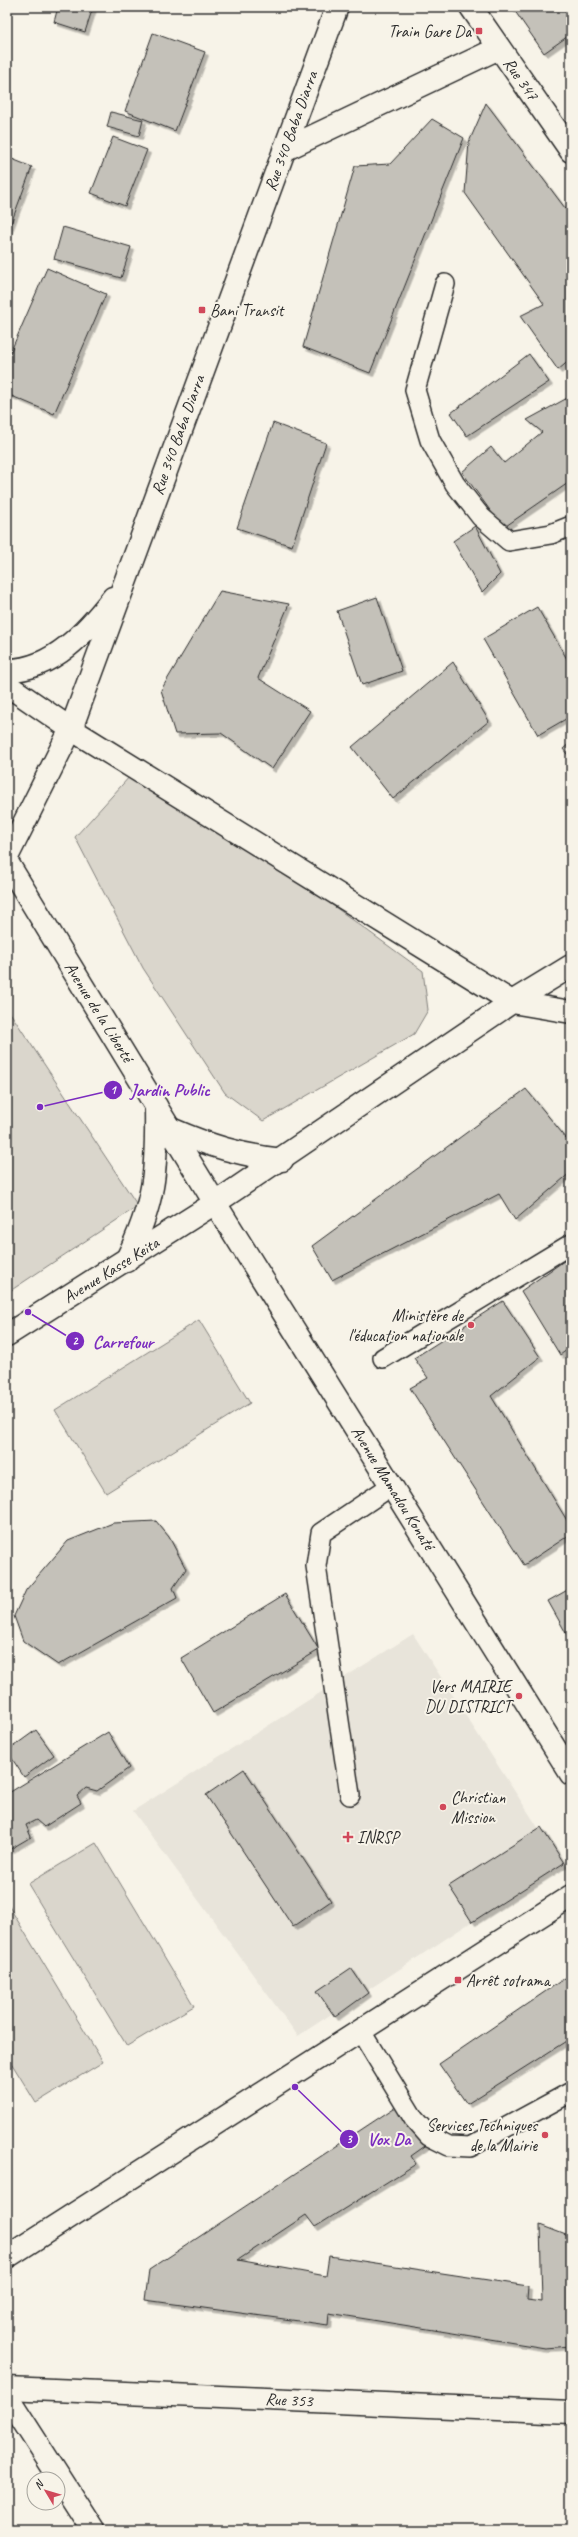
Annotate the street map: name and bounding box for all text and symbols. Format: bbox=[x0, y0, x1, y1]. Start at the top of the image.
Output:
place label: Train Gare Da bbox=[388, 21, 472, 42]
marker: Train Gare Da bbox=[474, 26, 484, 36]
street label: Rue 347 bbox=[499, 54, 544, 106]
street label: Rue 340 Baba Diarra bbox=[260, 67, 323, 194]
place label: Bani Transit bbox=[210, 300, 286, 321]
marker: Bani Transit bbox=[197, 305, 207, 315]
street label: Rue 340 Baba Diarra bbox=[147, 371, 210, 498]
street label: Avenue de la Liberté bbox=[60, 958, 139, 1068]
callout: Jardin Public bbox=[103, 1075, 218, 1105]
text: Jardin Public bbox=[128, 1079, 211, 1101]
text: 1 bbox=[110, 1082, 117, 1098]
street label: Avenue Kasse Keita bbox=[59, 1232, 164, 1308]
place label: Ministère de l'éducation nationale bbox=[348, 1305, 464, 1346]
marker: Ministère de l'éducation nationale bbox=[466, 1320, 476, 1330]
callout: Carrefour bbox=[65, 1326, 161, 1356]
text: Carrefour bbox=[93, 1331, 156, 1353]
text: 2 bbox=[72, 1333, 79, 1349]
street label: Avenue Mamadou Konaté bbox=[347, 1422, 441, 1556]
place label: Vers MAIRIE DU DISTRICT bbox=[425, 1676, 514, 1717]
marker: Vers MAIRIE DU DISTRICT bbox=[514, 1691, 524, 1701]
place label: Christian Mission bbox=[451, 1787, 506, 1828]
marker: Christian Mission bbox=[438, 1802, 448, 1812]
place label: INRSP bbox=[357, 1827, 401, 1848]
marker: INRSP bbox=[342, 1831, 354, 1843]
place label: Arrêt sotrama bbox=[466, 1970, 552, 1991]
marker: Arrêt sotrama bbox=[453, 1975, 463, 1985]
place label: Services Techniques de la Mairie bbox=[427, 2115, 539, 2156]
callout: Vox Da bbox=[339, 2124, 419, 2154]
text: Vox Da bbox=[367, 2128, 412, 2150]
marker: Services Techniques de la Mairie bbox=[540, 2130, 550, 2140]
text: 3 bbox=[346, 2131, 353, 2147]
street label: Rue 353 bbox=[265, 2388, 315, 2412]
north arrow bbox=[26, 2471, 66, 2511]
text: N bbox=[31, 2476, 47, 2492]

